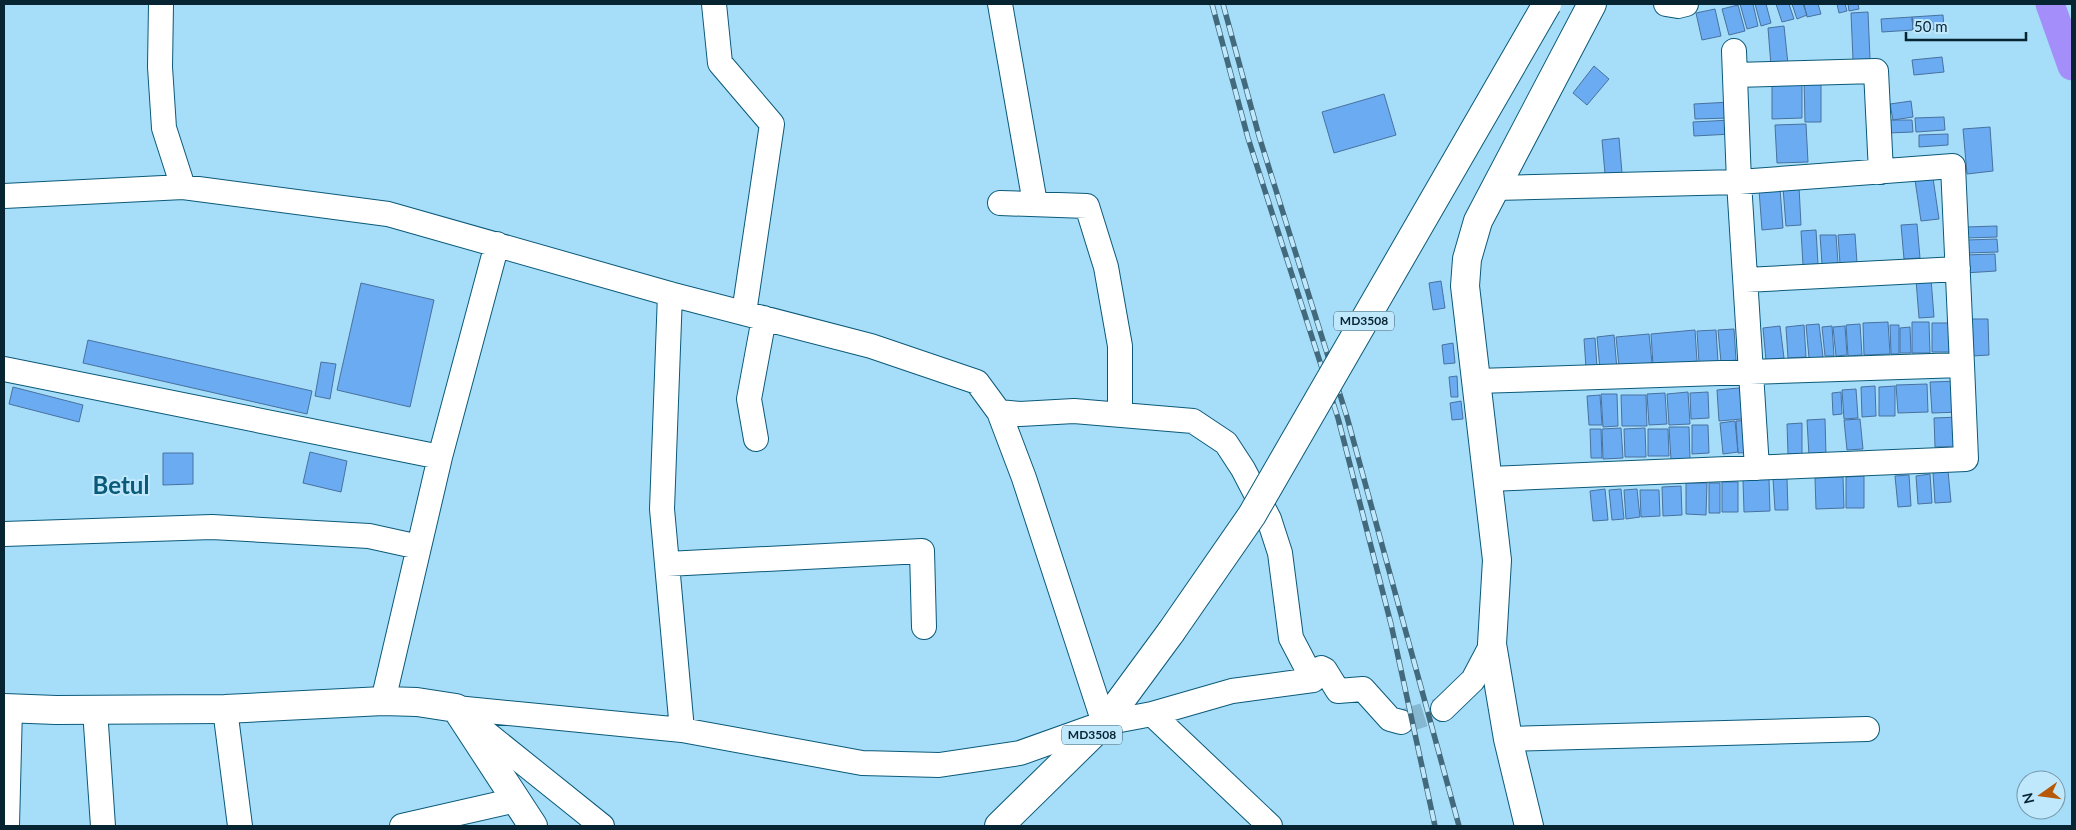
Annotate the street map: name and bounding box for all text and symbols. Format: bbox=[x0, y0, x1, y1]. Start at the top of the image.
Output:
scale bar bbox=[1906, 10, 2026, 42]
text: 50 m bbox=[1914, 17, 1948, 35]
road number: MD3508 bbox=[1334, 312, 1394, 331]
district label: Betul bbox=[93, 470, 149, 499]
road number: MD3508 bbox=[1062, 726, 1122, 744]
north arrow bbox=[2016, 770, 2066, 820]
text: N bbox=[2018, 791, 2037, 806]

